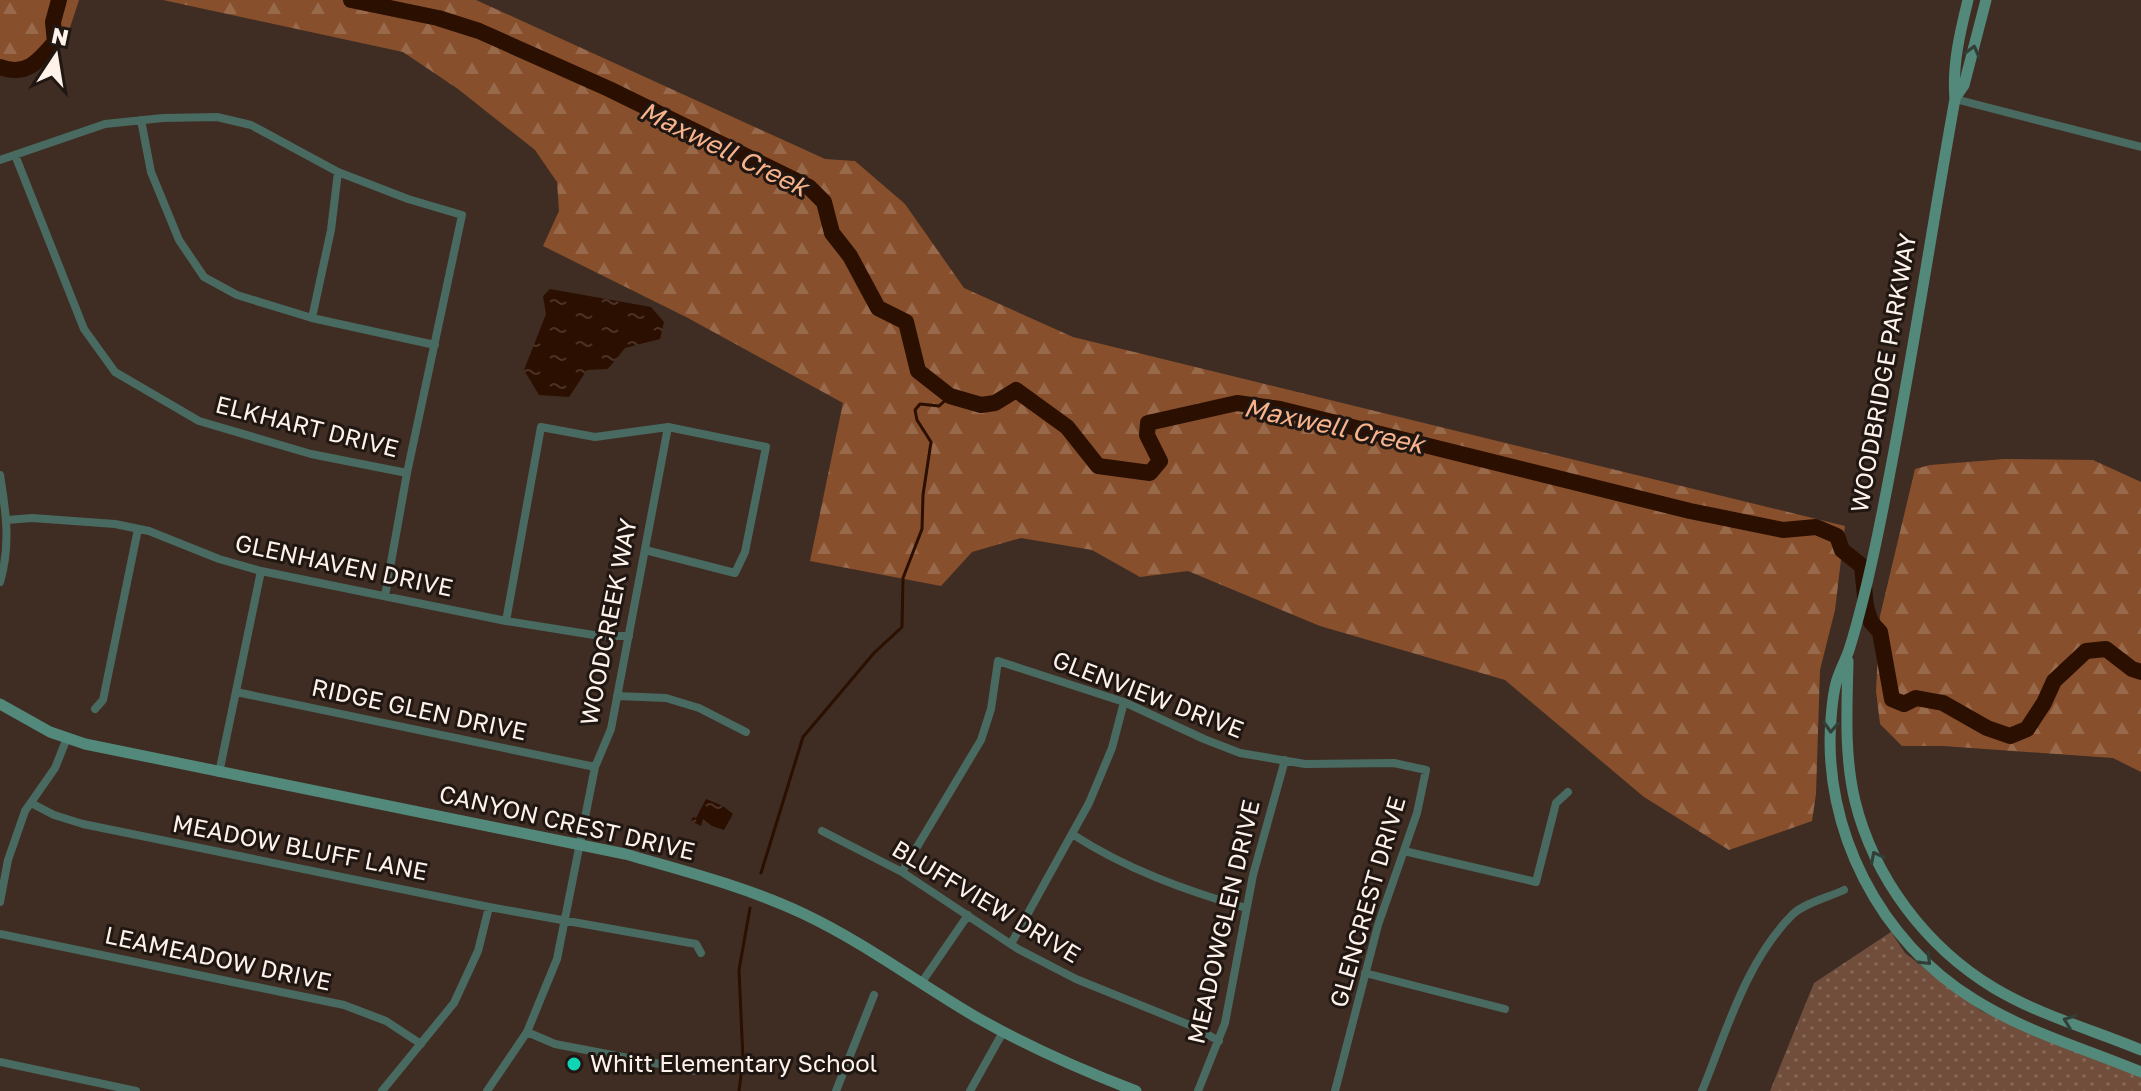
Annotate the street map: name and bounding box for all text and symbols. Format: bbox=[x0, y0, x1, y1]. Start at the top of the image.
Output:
north arrow bbox=[16, 16, 96, 96]
text: N bbox=[49, 21, 71, 51]
one-way arrow bbox=[1963, 44, 1980, 58]
water label: Maxwell Creek bbox=[635, 94, 815, 204]
street label: WOODBRIDGE PARKWAY bbox=[1844, 230, 1921, 515]
street label: ELKHART DRIVE bbox=[213, 389, 402, 462]
water label: Maxwell Creek bbox=[1241, 391, 1429, 460]
street label: WOODCREEK WAY bbox=[573, 515, 642, 728]
street label: GLENHAVEN DRIVE bbox=[233, 527, 456, 602]
street label: GLENVIEW DRIVE bbox=[1049, 644, 1248, 743]
street label: RIDGE GLEN DRIVE bbox=[309, 672, 529, 745]
one-way arrow bbox=[1823, 721, 1840, 734]
street label: CANYON CREST DRIVE bbox=[437, 778, 698, 865]
street label: GLENCREST DRIVE bbox=[1323, 793, 1411, 1010]
street label: MEADOWGLEN DRIVE bbox=[1180, 797, 1265, 1046]
street label: MEADOW BLUFF LANE bbox=[170, 808, 430, 885]
street label: BLUFFVIEW DRIVE bbox=[887, 833, 1086, 968]
one-way arrow bbox=[1871, 851, 1886, 866]
street label: LEAMEADOW DRIVE bbox=[103, 919, 334, 996]
one-way arrow bbox=[1917, 951, 1931, 966]
one-way arrow bbox=[2062, 1014, 2076, 1031]
place label: Whitt Elementary School bbox=[590, 1048, 877, 1077]
marker: Whitt Elementary School bbox=[565, 1055, 583, 1073]

